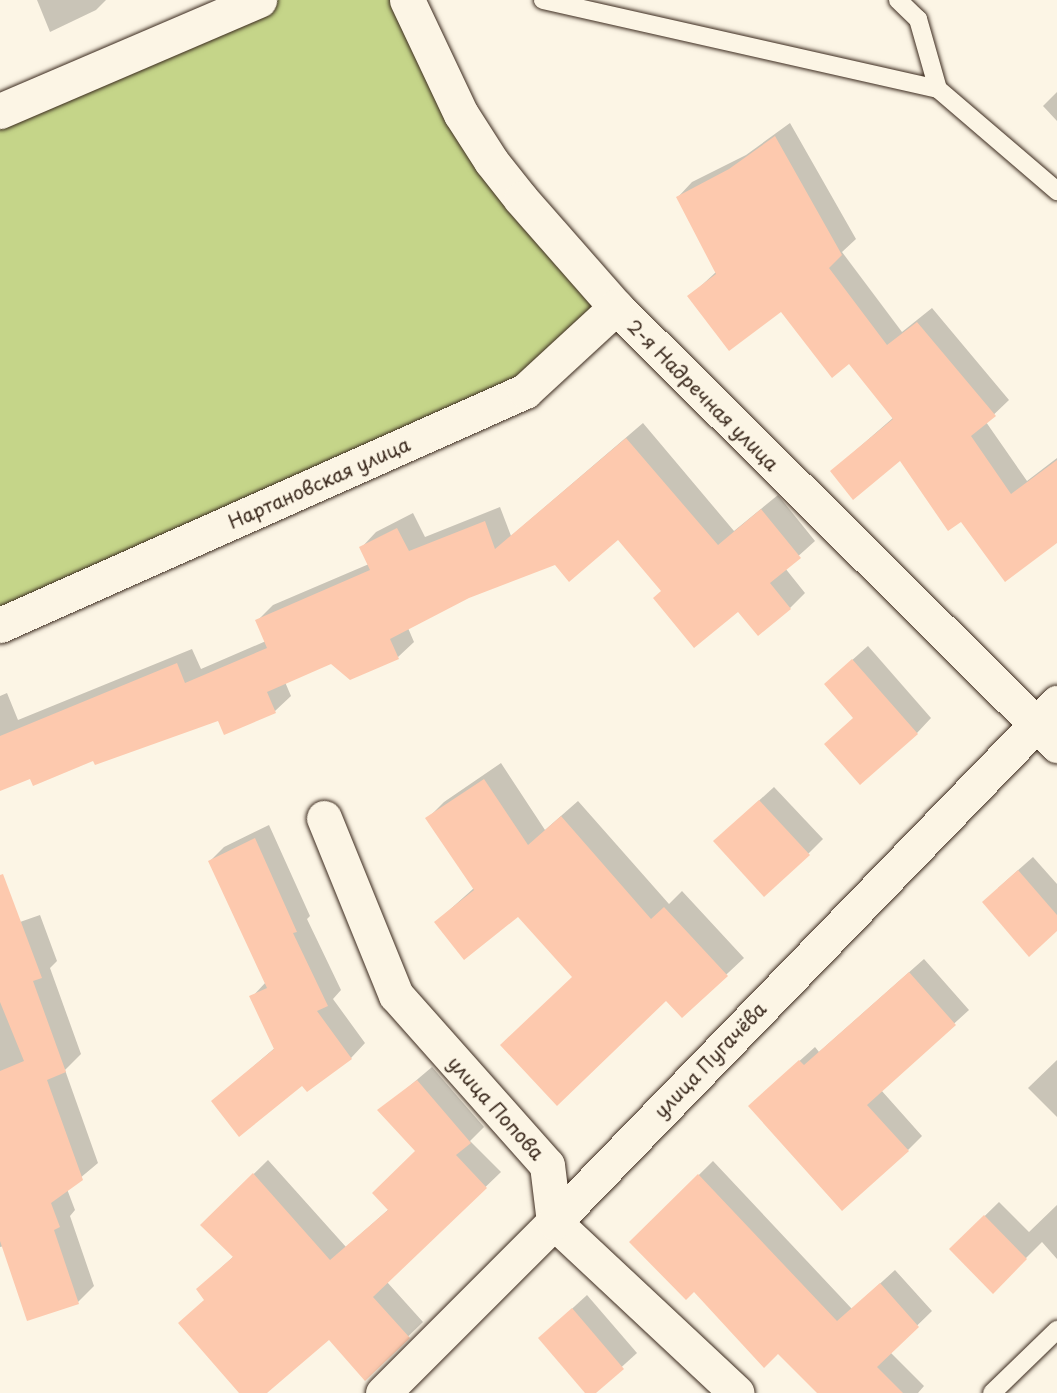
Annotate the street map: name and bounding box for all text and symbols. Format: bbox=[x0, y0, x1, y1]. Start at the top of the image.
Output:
street label: 2-я Надречная улица bbox=[622, 314, 784, 476]
street label: Нартановская улица bbox=[224, 432, 414, 534]
street label: улица Пугачёва bbox=[649, 997, 771, 1123]
street label: улица Попова bbox=[443, 1051, 549, 1165]

